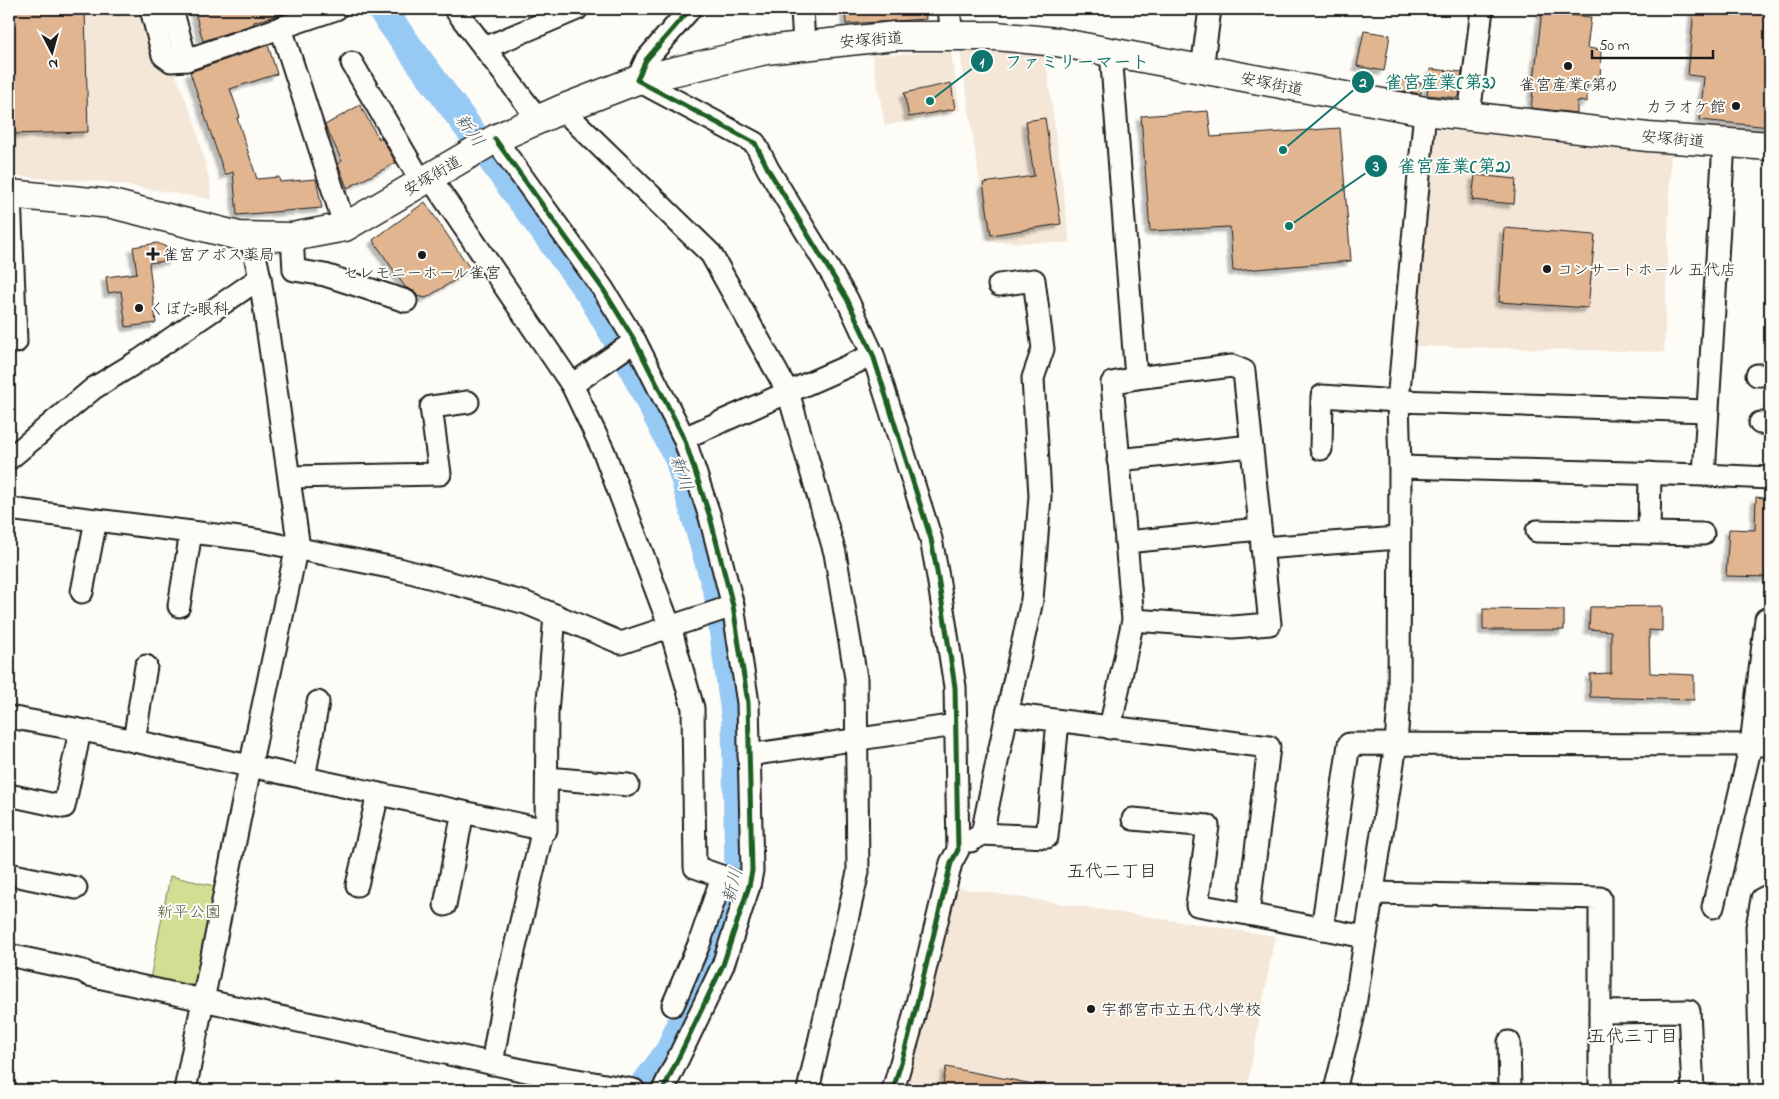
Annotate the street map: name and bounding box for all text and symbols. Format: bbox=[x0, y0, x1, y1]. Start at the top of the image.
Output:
street label: 安塚街道 bbox=[838, 27, 904, 55]
north arrow bbox=[28, 28, 78, 78]
scale bar bbox=[1592, 28, 1713, 60]
text: 50 m bbox=[1599, 35, 1630, 57]
callout: ファミリーマート bbox=[970, 45, 1159, 78]
text: ファミリーマート bbox=[1005, 51, 1149, 77]
text: 1 bbox=[980, 52, 985, 74]
text: N bbox=[47, 53, 59, 74]
marker: 雀宮産業(第1) bbox=[1562, 60, 1574, 72]
callout: 雀宮産業(第3) bbox=[1350, 65, 1505, 98]
street label: 安塚街道 bbox=[1238, 67, 1305, 103]
text: 雀宮産業(第3) bbox=[1385, 71, 1496, 97]
text: 2 bbox=[1358, 72, 1367, 94]
place label: 雀宮産業(第1) bbox=[1520, 74, 1617, 98]
place label: カラオケ館 bbox=[1646, 96, 1726, 120]
marker: カラオケ館 bbox=[1730, 100, 1742, 112]
water label: 新川 bbox=[447, 109, 489, 153]
street label: 安塚街道 bbox=[1640, 125, 1706, 155]
callout: 雀宮産業(第2) bbox=[1364, 149, 1520, 182]
street label: 安塚街道 bbox=[399, 150, 467, 203]
text: 雀宮産業(第2) bbox=[1398, 155, 1511, 181]
text: 3 bbox=[1372, 156, 1379, 178]
place label: 雀宮アポス薬局 bbox=[163, 244, 275, 268]
marker: 雀宮アポス薬局 bbox=[147, 248, 159, 260]
marker: セレモニーホール雀宮 bbox=[416, 249, 428, 261]
place label: コンサートホール 五代店 bbox=[1557, 259, 1736, 283]
place label: セレモニーホール雀宮 bbox=[343, 262, 501, 286]
marker: コンサートホール 五代店 bbox=[1541, 263, 1553, 275]
place label: くぼた眼科 bbox=[149, 298, 229, 322]
marker: くぼた眼科 bbox=[133, 302, 145, 314]
water label: 新川 bbox=[662, 452, 698, 495]
district label: 五代二丁目 bbox=[1067, 860, 1157, 886]
water label: 新川 bbox=[717, 865, 751, 906]
park label: 新平公園 bbox=[157, 901, 221, 925]
place label: 宇都宮市立五代小学校 bbox=[1101, 999, 1261, 1023]
marker: 宇都宮市立五代小学校 bbox=[1085, 1003, 1097, 1015]
district label: 五代三丁目 bbox=[1588, 1025, 1678, 1051]

